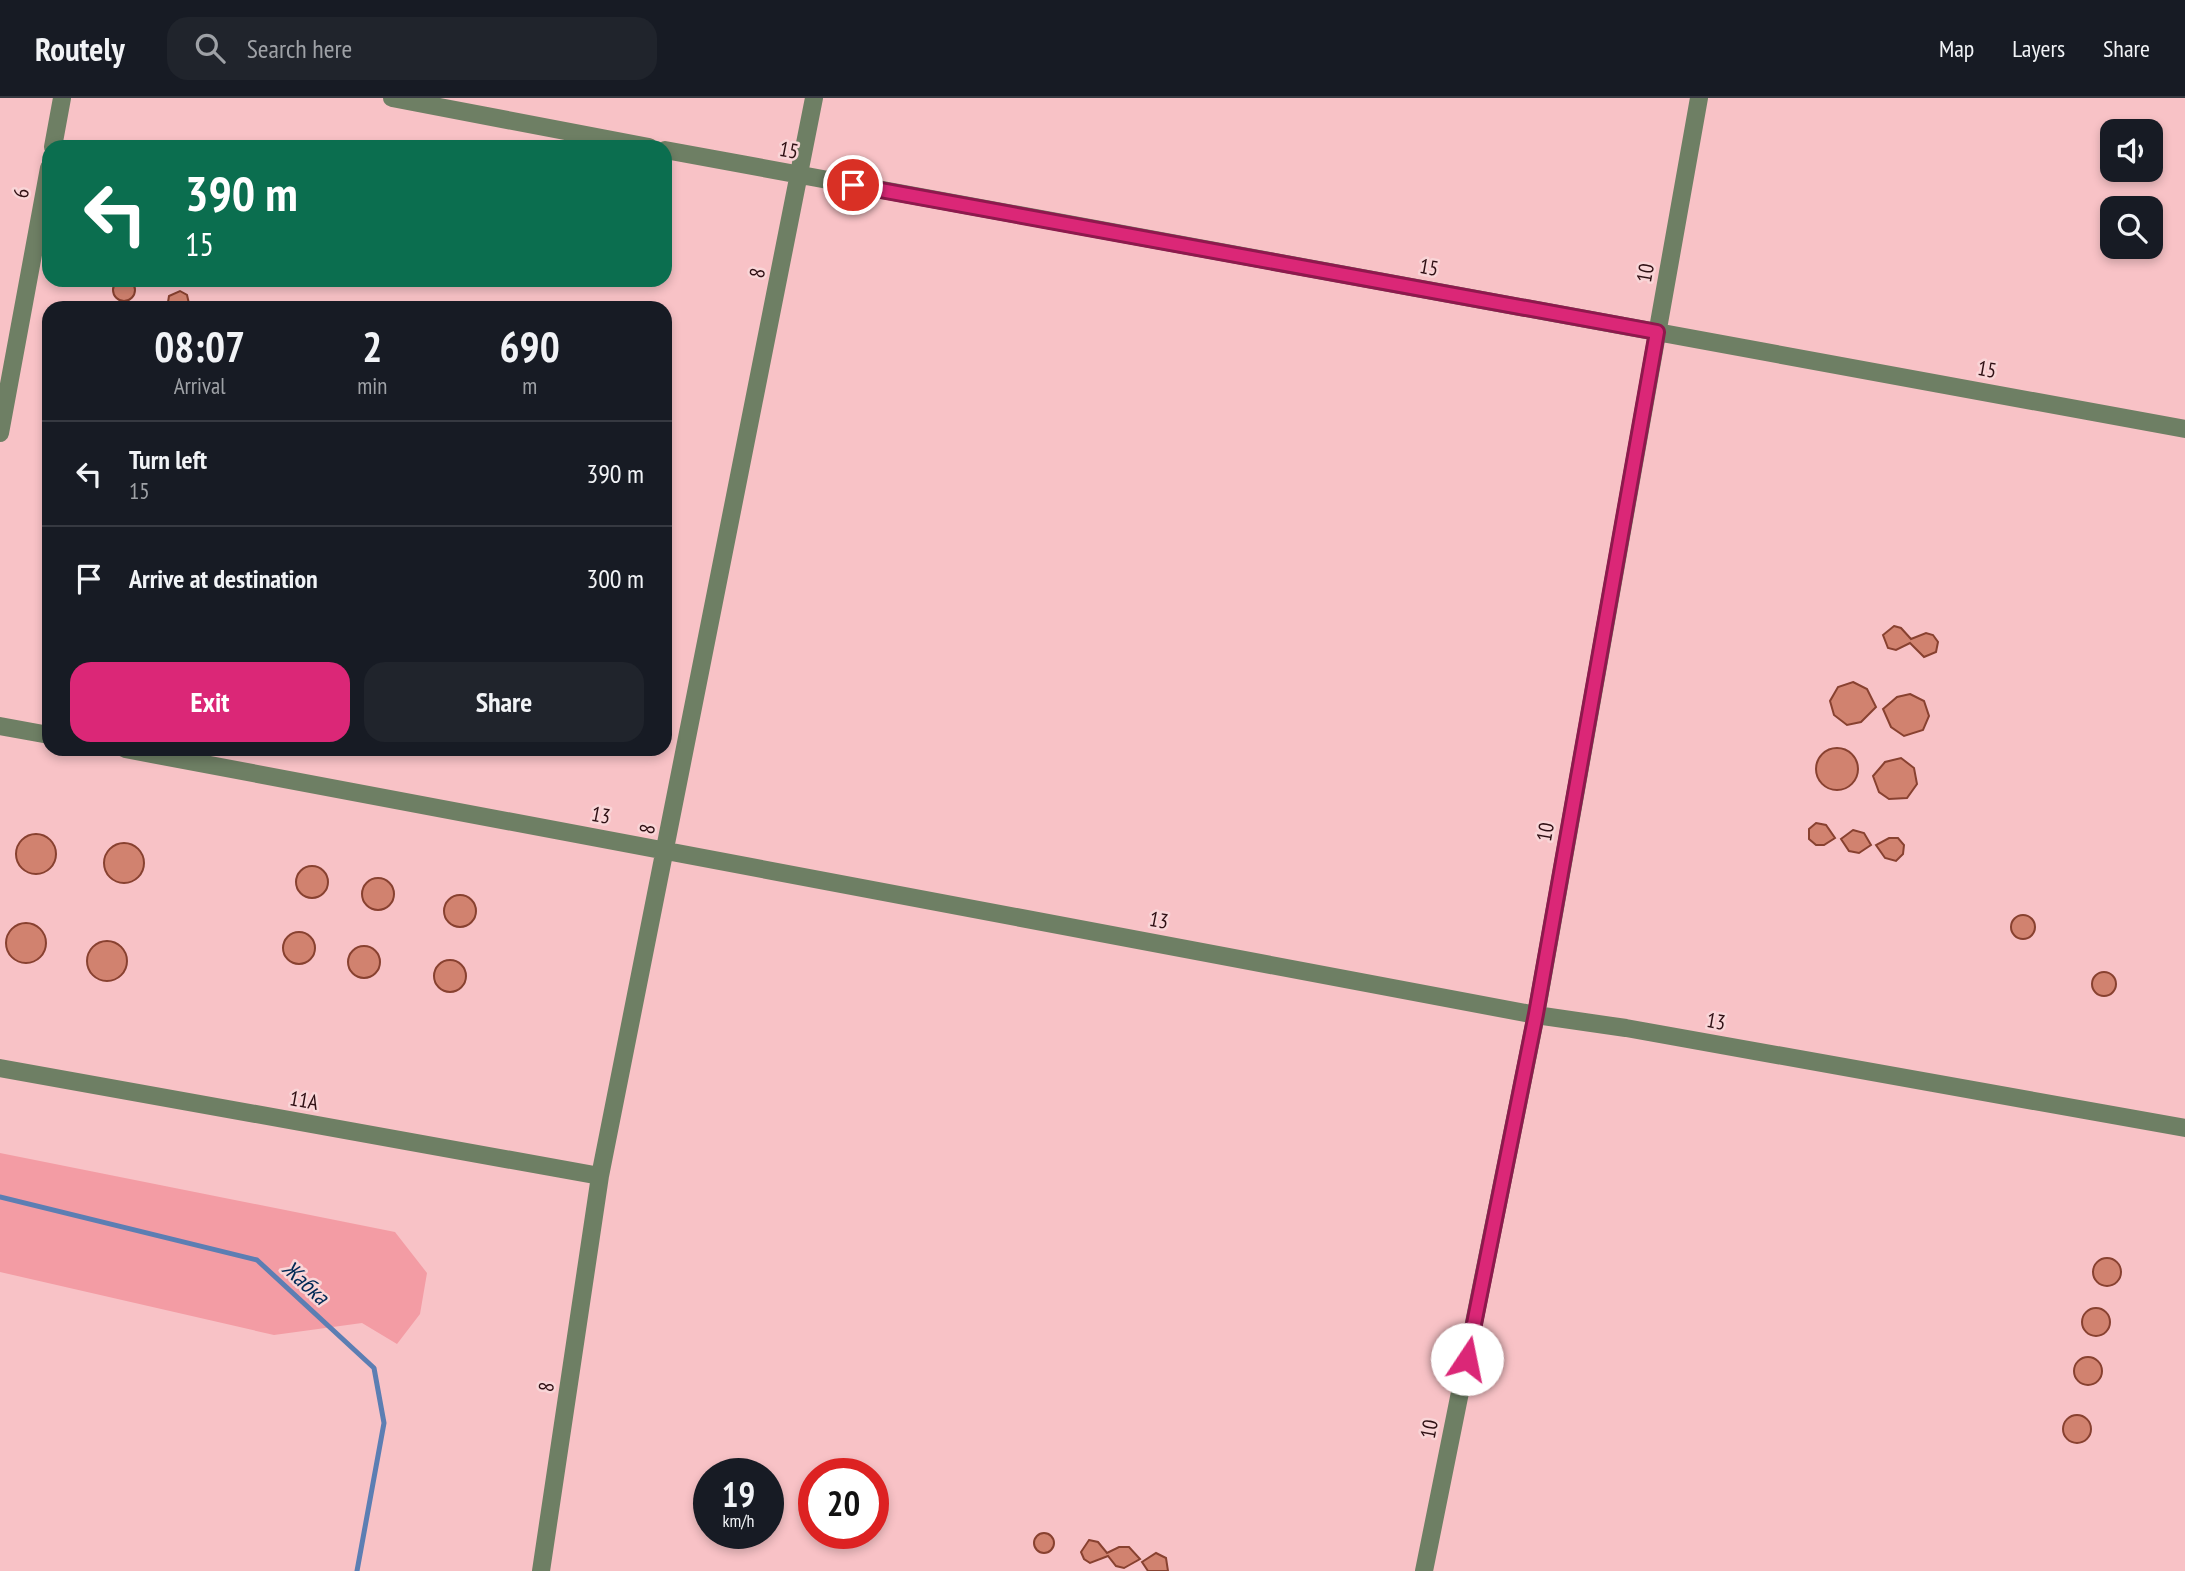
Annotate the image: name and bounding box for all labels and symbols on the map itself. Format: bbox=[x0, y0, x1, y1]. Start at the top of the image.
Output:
street label: 15 bbox=[777, 135, 801, 165]
pin bbox=[823, 155, 883, 215]
street label: 6 bbox=[7, 186, 35, 200]
street label: 15 bbox=[1417, 252, 1441, 282]
street label: 10 bbox=[1630, 261, 1660, 285]
street label: 8 bbox=[743, 266, 771, 280]
street label: 15 bbox=[1975, 354, 1999, 384]
street label: 13 bbox=[589, 800, 613, 830]
street label: 10 bbox=[1530, 820, 1560, 844]
street label: 8 bbox=[633, 822, 661, 836]
street label: 13 bbox=[1147, 905, 1171, 935]
street label: 13 bbox=[1704, 1006, 1728, 1036]
street label: 11A bbox=[287, 1084, 321, 1116]
water label: Жабка bbox=[276, 1253, 336, 1311]
position arrow bbox=[1430, 1322, 1504, 1396]
street label: 8 bbox=[532, 1380, 560, 1394]
street label: 10 bbox=[1414, 1417, 1444, 1441]
speed limit sign: 20 bbox=[798, 1458, 889, 1549]

